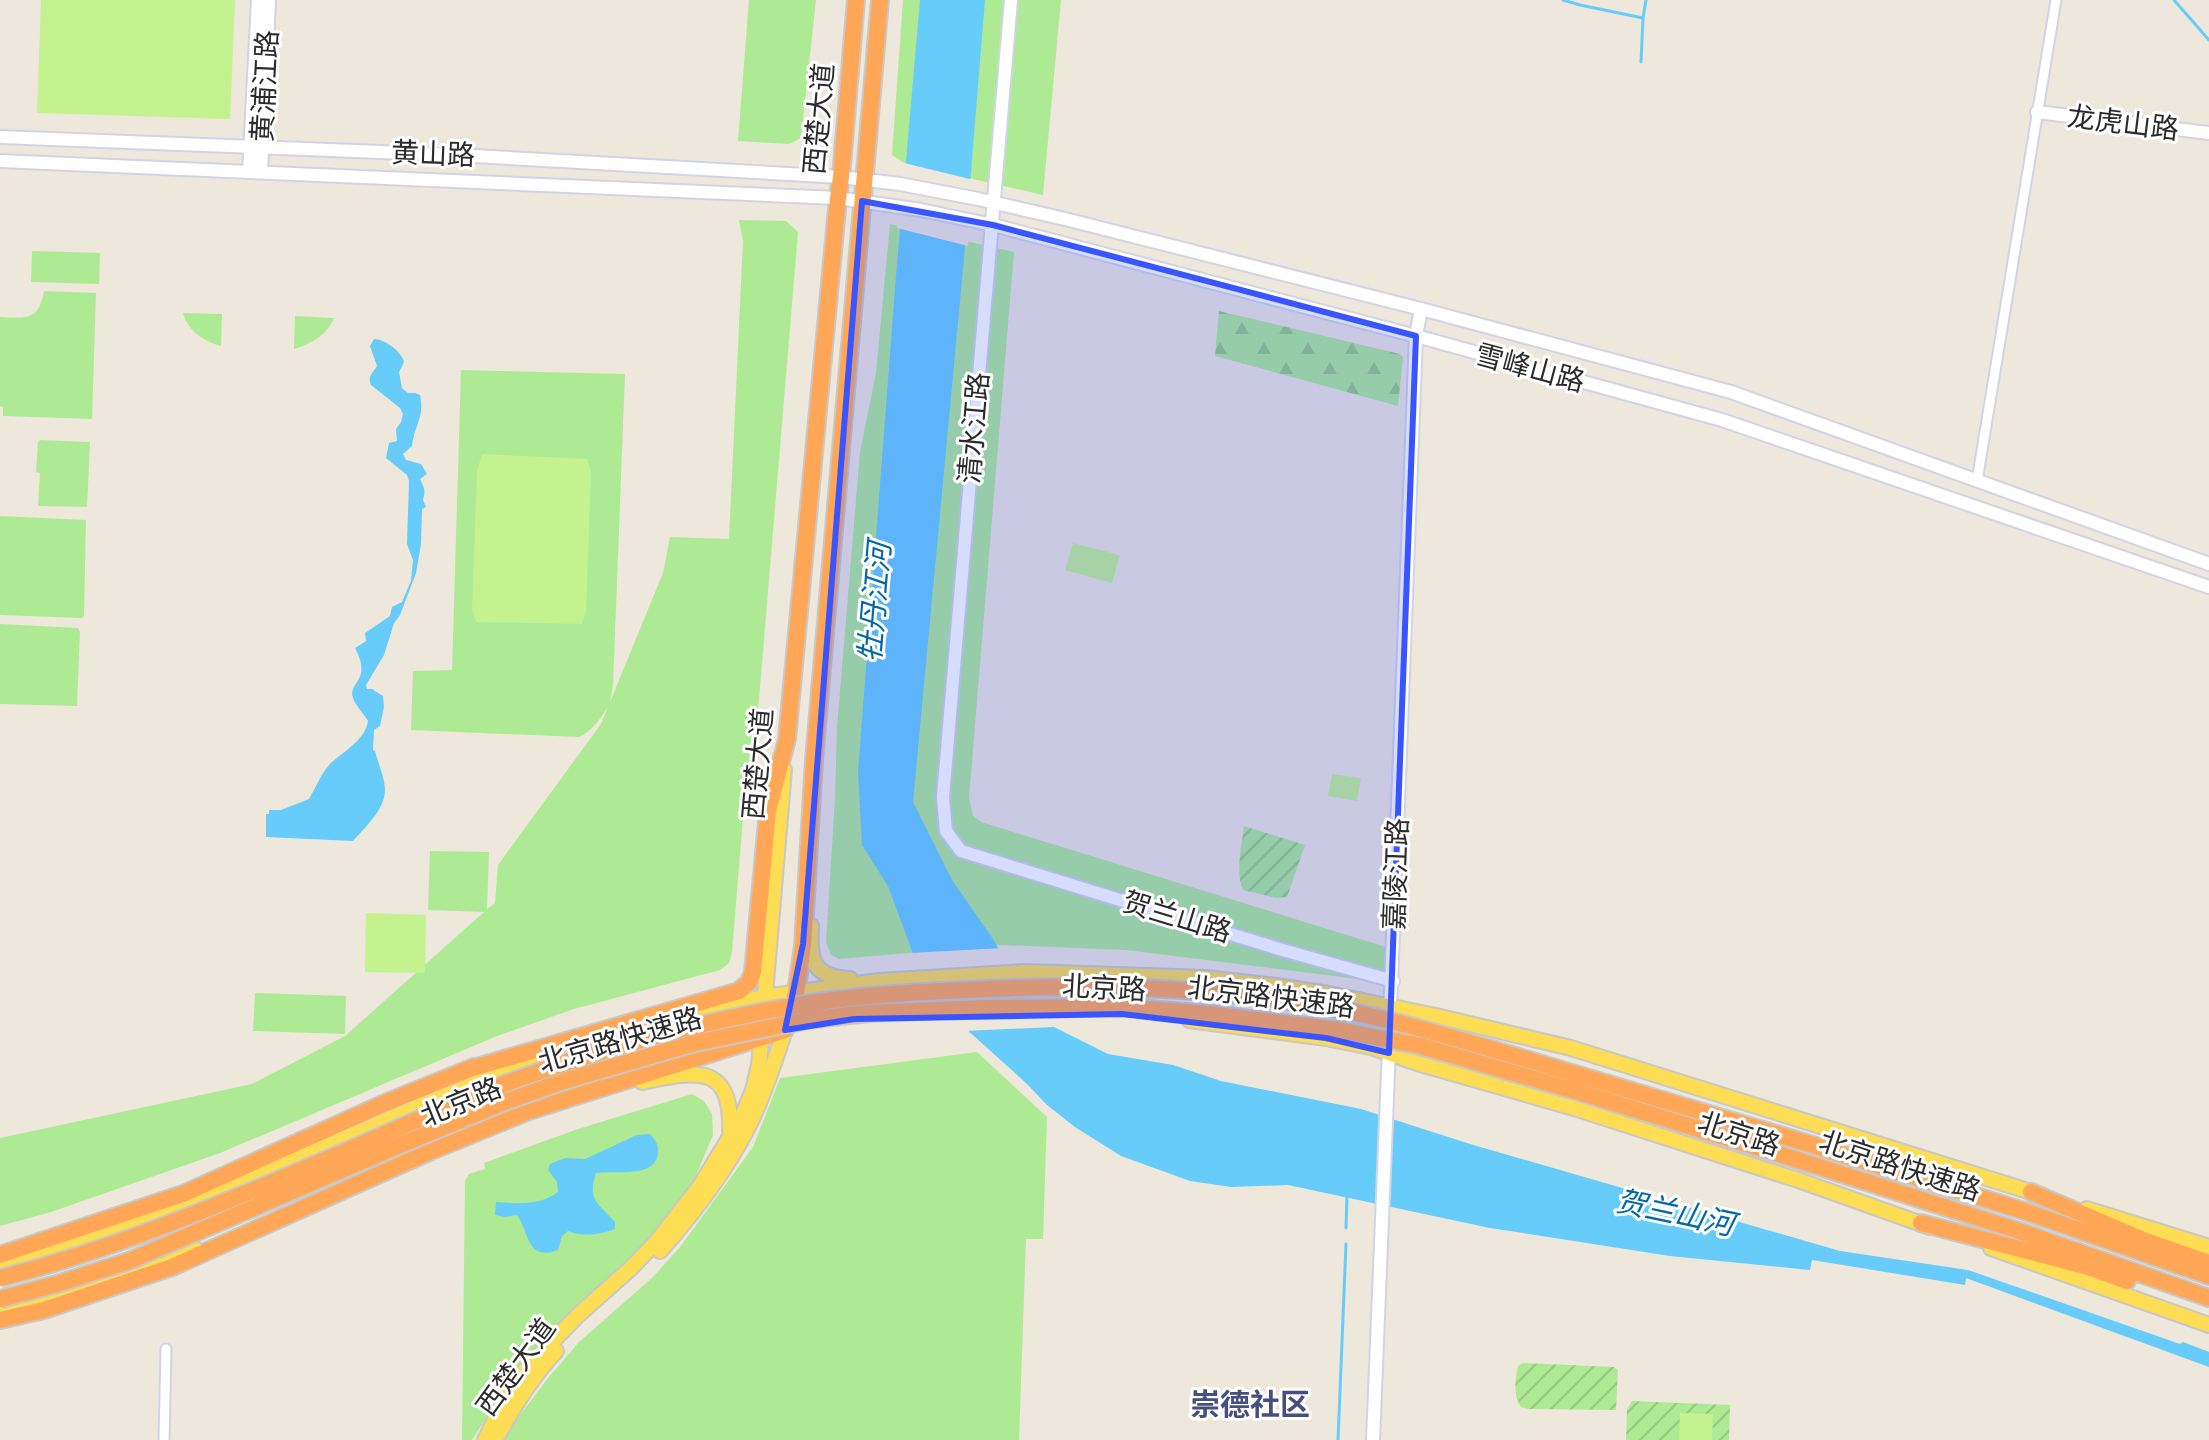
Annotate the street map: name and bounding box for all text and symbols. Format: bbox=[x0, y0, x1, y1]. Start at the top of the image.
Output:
street label: 黄浦江路 bbox=[246, 29, 284, 143]
street label: 西楚大道 bbox=[798, 62, 840, 176]
street label: 龙虎山路 bbox=[2065, 100, 2181, 146]
street label: 黄山路 bbox=[390, 136, 476, 172]
street label: 雪峰山路 bbox=[1472, 338, 1588, 398]
street label: 清水江路 bbox=[953, 371, 995, 485]
water label: 牡丹江河 bbox=[852, 536, 899, 663]
street label: 西楚大道 bbox=[737, 707, 779, 821]
street label: 嘉陵江路 bbox=[1378, 817, 1414, 931]
street label: 贺兰山路 bbox=[1119, 885, 1235, 949]
street label: 北京路 bbox=[1061, 969, 1147, 1007]
street label: 北京路快速路 bbox=[1186, 970, 1356, 1024]
street label: 北京路快速路 bbox=[535, 1001, 705, 1079]
street label: 北京路 bbox=[416, 1071, 506, 1133]
street label: 北京路 bbox=[1694, 1105, 1784, 1163]
street label: 北京路快速路 bbox=[1815, 1124, 1985, 1208]
water label: 贺兰山河 bbox=[1613, 1183, 1742, 1244]
street label: 西楚大道 bbox=[470, 1312, 562, 1422]
district label: 崇德社区 bbox=[1190, 1387, 1310, 1423]

